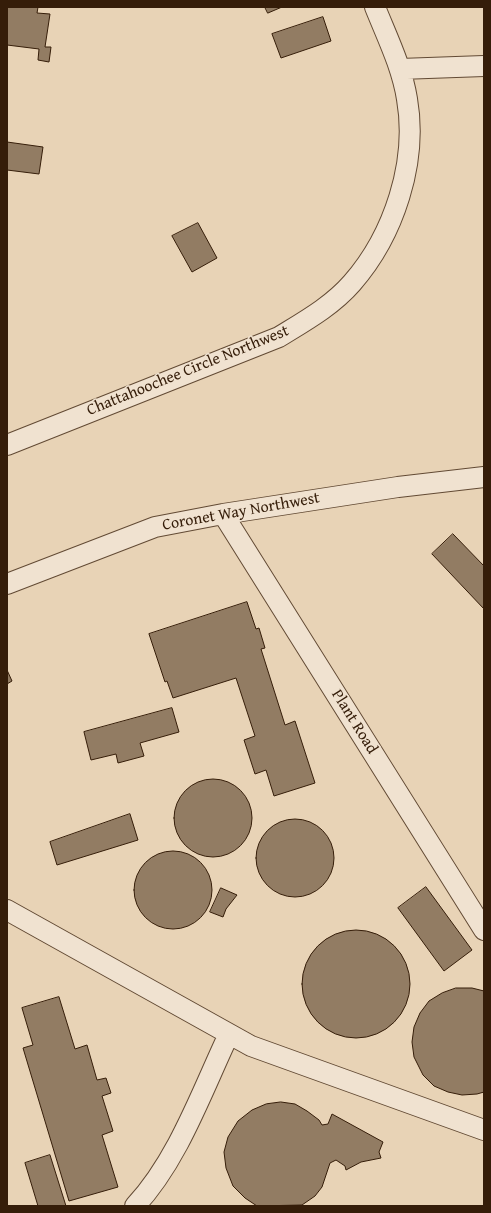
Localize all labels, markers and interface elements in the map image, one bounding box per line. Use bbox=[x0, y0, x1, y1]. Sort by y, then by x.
street label: Chattahoochee Circle Northwest bbox=[84, 322, 292, 420]
street label: Coronet Way Northwest bbox=[161, 489, 321, 535]
street label: Plant Road bbox=[327, 686, 381, 758]

